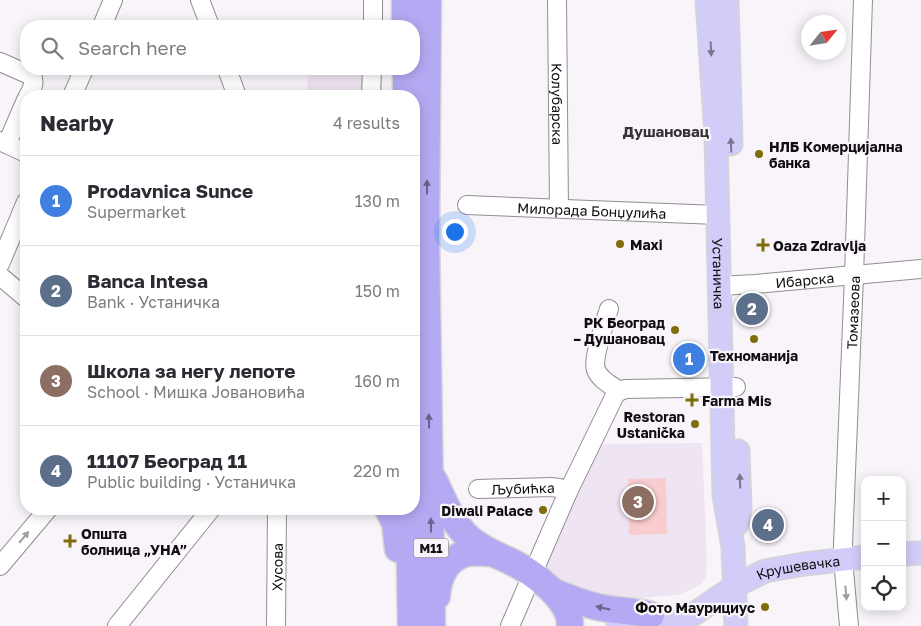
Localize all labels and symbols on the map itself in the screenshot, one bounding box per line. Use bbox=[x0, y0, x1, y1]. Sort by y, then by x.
north arrow bbox=[801, 15, 846, 60]
one-way arrow bbox=[708, 41, 716, 57]
street label: Колубарска bbox=[549, 63, 567, 145]
district label: Душановац bbox=[623, 122, 710, 140]
one-way arrow bbox=[727, 137, 735, 153]
place label: НЛБ Комерцијална банка bbox=[769, 138, 903, 171]
marker: НЛБ Комерцијална банка bbox=[753, 148, 765, 160]
one-way arrow bbox=[423, 179, 431, 195]
street label: Милорада Бонџулића bbox=[517, 199, 667, 221]
your location bbox=[442, 219, 468, 245]
place label: Maxi bbox=[630, 236, 663, 253]
place label: Oaza Zdravlja bbox=[773, 237, 866, 254]
marker: Maxi bbox=[614, 238, 626, 250]
street label: Устаничка bbox=[710, 238, 728, 310]
marker: Oaza Zdravlja bbox=[757, 239, 769, 251]
street label: Ибарска bbox=[775, 268, 835, 291]
street label: Томазеова bbox=[843, 275, 863, 350]
pin: 2 bbox=[736, 290, 768, 328]
place label: РК Београд – Душановац bbox=[573, 314, 665, 347]
marker: РК Београд – Душановац bbox=[669, 324, 681, 336]
marker: Техноманија bbox=[748, 333, 760, 345]
pin: 1 bbox=[673, 340, 705, 378]
place label: Техноманија bbox=[710, 347, 798, 364]
place label: Farma Mis bbox=[702, 392, 772, 409]
marker: Farma Mis bbox=[686, 394, 698, 406]
place label: Restoran Ustanička bbox=[617, 408, 685, 441]
one-way arrow bbox=[425, 413, 433, 429]
marker: Restoran Ustanička bbox=[689, 418, 701, 430]
one-way arrow bbox=[735, 473, 743, 489]
street label: Љубићка bbox=[491, 478, 555, 497]
pin: 3 bbox=[622, 483, 654, 521]
place label: Diwali Palace bbox=[441, 502, 533, 519]
marker: Diwali Palace bbox=[537, 504, 549, 516]
pin: 4 bbox=[752, 506, 784, 544]
one-way arrow bbox=[427, 517, 435, 533]
place label: Општа болница „УНА” bbox=[81, 525, 187, 558]
one-way arrow bbox=[18, 532, 30, 544]
marker: Општа болница „УНА” bbox=[63, 534, 77, 548]
road number: M11 bbox=[414, 538, 448, 558]
street label: Хусова bbox=[268, 543, 285, 591]
street label: Крушевачка bbox=[753, 551, 841, 583]
one-way arrow bbox=[842, 585, 850, 601]
place label: Фото Маурициус bbox=[635, 599, 755, 616]
marker: Фото Маурициус bbox=[759, 601, 771, 613]
one-way arrow bbox=[596, 604, 611, 612]

